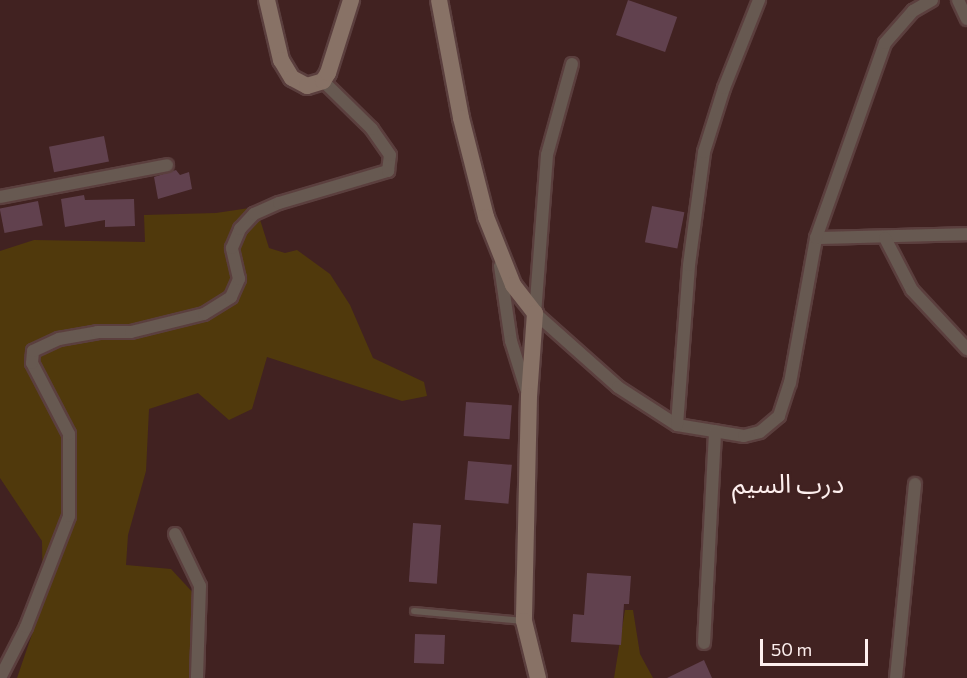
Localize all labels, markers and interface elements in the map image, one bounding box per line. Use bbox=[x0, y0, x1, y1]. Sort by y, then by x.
district label: درب السيم bbox=[732, 467, 844, 499]
scale bar bbox=[763, 627, 871, 665]
text: 50 m bbox=[771, 638, 812, 660]

